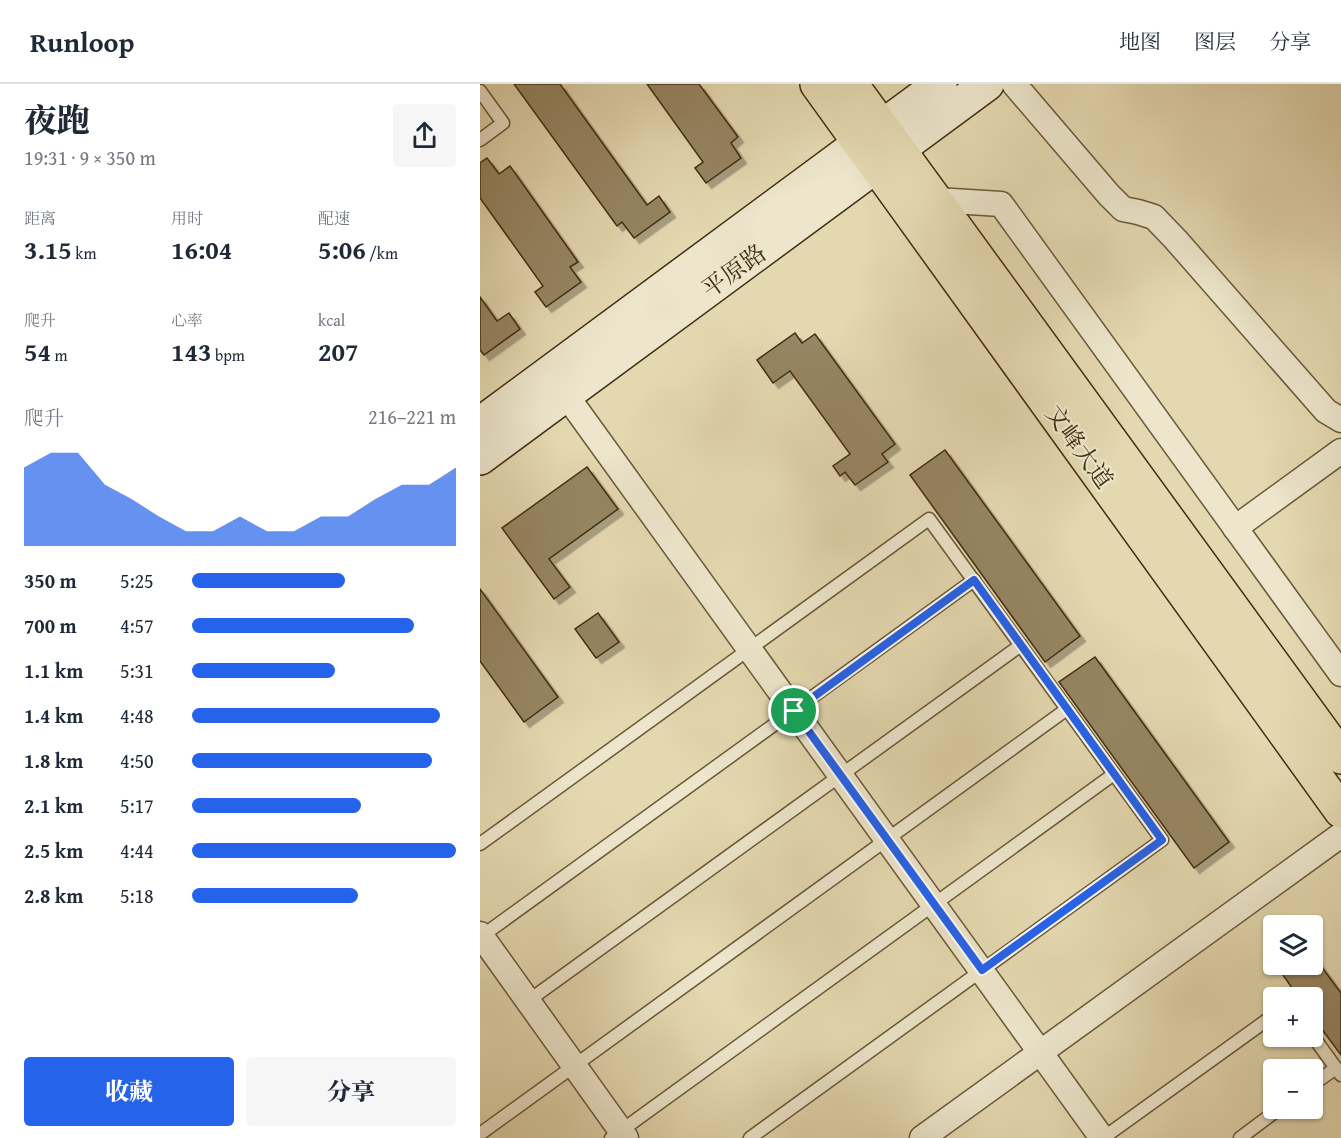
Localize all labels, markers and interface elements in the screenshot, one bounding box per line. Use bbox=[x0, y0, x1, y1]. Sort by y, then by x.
text: Runloop bbox=[30, 21, 134, 62]
text: 地图 bbox=[1119, 26, 1161, 57]
text: 图层 bbox=[1194, 26, 1236, 57]
text: 分享 bbox=[1269, 26, 1311, 57]
text: 夜跑 bbox=[24, 96, 90, 144]
button: share bbox=[393, 104, 456, 167]
text: 19:31 · 9 × 350 m bbox=[24, 143, 156, 172]
text: 距离 bbox=[24, 206, 56, 230]
text: 用时 bbox=[171, 206, 203, 230]
text: 配速 bbox=[318, 206, 350, 230]
text: 3.15 bbox=[24, 230, 72, 269]
text: 16:04 bbox=[171, 230, 232, 269]
text: 5:06 bbox=[318, 230, 366, 269]
street label: 平原路 bbox=[694, 235, 773, 306]
text: km bbox=[72, 241, 96, 265]
text: /km bbox=[366, 241, 398, 265]
text: 爬升 bbox=[24, 308, 56, 332]
text: 心率 bbox=[171, 308, 203, 332]
text: kcal bbox=[318, 308, 345, 332]
text: 54 bbox=[24, 332, 51, 371]
text: 143 bbox=[171, 332, 211, 371]
text: 207 bbox=[318, 332, 358, 371]
text: m bbox=[51, 343, 68, 367]
text: bpm bbox=[211, 343, 245, 367]
street label: 文峰大道 bbox=[1037, 398, 1122, 496]
text: 216–221 m bbox=[368, 402, 456, 431]
text: 爬升 bbox=[24, 403, 64, 432]
text: 350 m bbox=[24, 566, 77, 595]
text: 5:25 bbox=[120, 566, 154, 595]
text: 700 m bbox=[24, 611, 77, 640]
text: 4:57 bbox=[120, 611, 154, 640]
text: 1.1 km bbox=[24, 656, 83, 685]
text: 5:31 bbox=[120, 656, 154, 685]
pin bbox=[768, 685, 819, 736]
icon: arrive bbox=[777, 694, 810, 727]
text: 1.4 km bbox=[24, 701, 83, 730]
text: 4:48 bbox=[120, 701, 154, 730]
text: 1.8 km bbox=[24, 746, 83, 775]
text: 4:50 bbox=[120, 746, 154, 775]
text: 2.1 km bbox=[24, 791, 83, 820]
text: 5:17 bbox=[120, 791, 154, 820]
text: 2.5 km bbox=[24, 836, 83, 865]
text: 4:44 bbox=[120, 836, 154, 865]
text: 2.8 km bbox=[24, 881, 83, 910]
text: 5:18 bbox=[120, 881, 154, 910]
map controls bbox=[1263, 915, 1323, 1119]
button: layers bbox=[1263, 915, 1323, 975]
button: + bbox=[1263, 987, 1323, 1047]
button: 收藏 bbox=[24, 1057, 234, 1126]
button: 分享 bbox=[246, 1057, 456, 1126]
button: − bbox=[1263, 1059, 1323, 1119]

